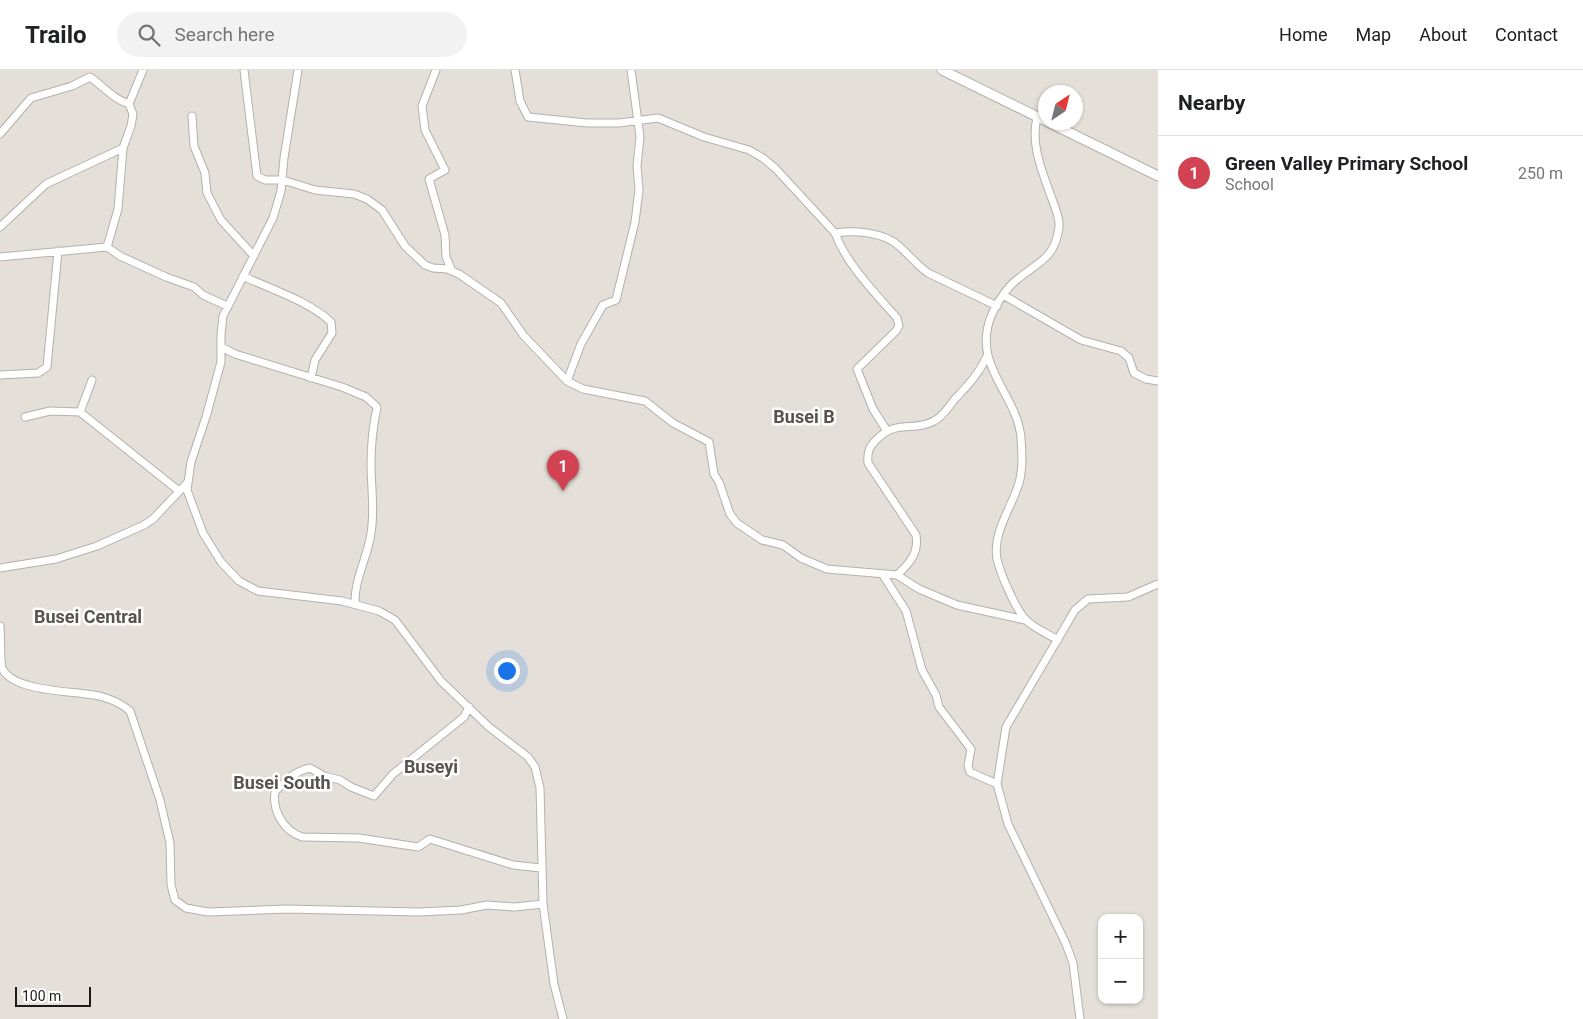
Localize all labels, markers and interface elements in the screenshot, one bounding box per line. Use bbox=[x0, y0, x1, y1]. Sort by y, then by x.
search box bbox=[117, 12, 467, 57]
text: Trailo bbox=[25, 21, 87, 49]
icon: search bbox=[135, 21, 163, 49]
text: Search here bbox=[175, 23, 275, 46]
text: Home bbox=[1279, 24, 1328, 45]
text: Map bbox=[1356, 24, 1391, 45]
text: About bbox=[1419, 24, 1467, 45]
text: Contact bbox=[1495, 24, 1558, 45]
north arrow bbox=[1038, 85, 1083, 130]
text: Nearby bbox=[1178, 91, 1245, 115]
text: Green Valley Primary School bbox=[1225, 152, 1468, 175]
text: 1 bbox=[1189, 164, 1199, 183]
text: 250 m bbox=[1518, 164, 1563, 183]
text: School bbox=[1225, 175, 1274, 194]
district label: Busei B bbox=[773, 406, 835, 427]
pin: 1 bbox=[547, 450, 579, 491]
district label: Busei Central bbox=[34, 606, 142, 627]
your location bbox=[494, 658, 520, 684]
district label: Buseyi bbox=[404, 756, 458, 777]
district label: Busei South bbox=[233, 772, 331, 793]
map controls bbox=[1098, 914, 1143, 1004]
button: + bbox=[1098, 914, 1143, 959]
button: − bbox=[1098, 959, 1143, 1004]
scale bar bbox=[15, 984, 91, 1007]
text: 100 m bbox=[22, 988, 61, 1004]

